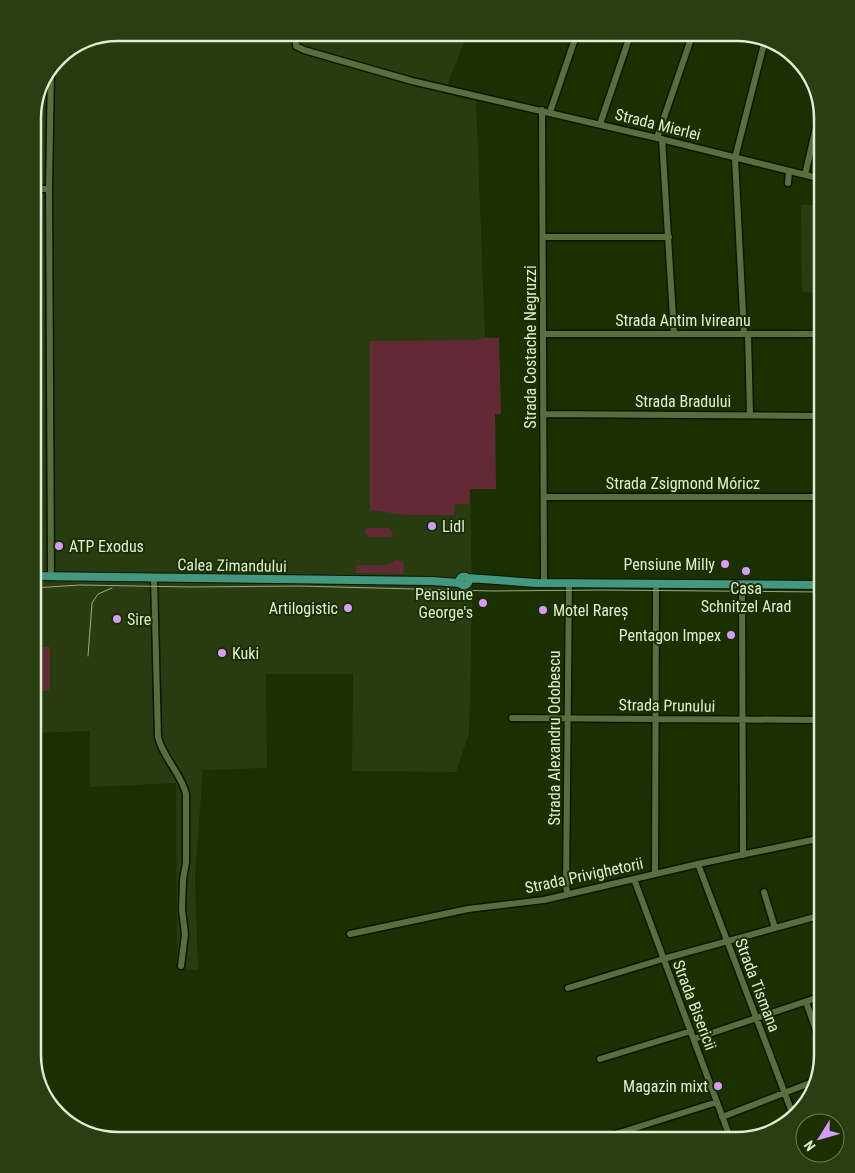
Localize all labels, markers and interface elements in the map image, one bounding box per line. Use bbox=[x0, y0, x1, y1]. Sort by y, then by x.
street label: Strada Mierlei bbox=[613, 105, 703, 144]
street label: Strada Costache Negruzzi bbox=[521, 265, 540, 429]
street label: Strada Antim Ivireanu bbox=[615, 311, 751, 330]
street label: Strada Bradului bbox=[635, 392, 731, 411]
street label: Strada Zsigmond Móricz bbox=[606, 474, 760, 493]
place label: Lidl bbox=[442, 517, 465, 536]
marker: Lidl bbox=[426, 520, 438, 532]
place label: ATP Exodus bbox=[69, 537, 144, 556]
marker: ATP Exodus bbox=[53, 540, 65, 552]
street label: Calea Zimandului bbox=[177, 555, 287, 576]
place label: Pensiune Milly bbox=[624, 555, 715, 574]
marker: Pensiune Milly bbox=[719, 558, 731, 570]
marker: Casa Schnitzel Arad bbox=[740, 565, 752, 577]
place label: Casa Schnitzel Arad bbox=[701, 579, 791, 616]
place label: Pensiune George's bbox=[415, 585, 473, 622]
marker: Pensiune George's bbox=[477, 597, 489, 609]
place label: Artilogistic bbox=[269, 599, 338, 618]
place label: Motel Rareș bbox=[553, 601, 628, 621]
marker: Artilogistic bbox=[342, 602, 354, 614]
marker: Motel Rareș bbox=[537, 604, 549, 616]
place label: Sire bbox=[127, 610, 151, 629]
marker: Sire bbox=[111, 613, 123, 625]
place label: Pentagon Impex bbox=[619, 626, 721, 645]
marker: Pentagon Impex bbox=[725, 629, 737, 641]
place label: Kuki bbox=[232, 644, 259, 663]
marker: Kuki bbox=[216, 647, 228, 659]
street label: Strada Alexandru Odobescu bbox=[545, 651, 564, 825]
street label: Strada Prunului bbox=[619, 695, 715, 716]
street label: Strada Privighetorii bbox=[523, 854, 645, 897]
street label: Strada Tismana bbox=[731, 936, 784, 1035]
street label: Strada Bisericii bbox=[669, 957, 720, 1053]
place label: Magazin mixt bbox=[623, 1077, 708, 1096]
marker: Magazin mixt bbox=[712, 1080, 724, 1092]
north arrow bbox=[795, 1113, 845, 1163]
text: N bbox=[801, 1138, 819, 1154]

